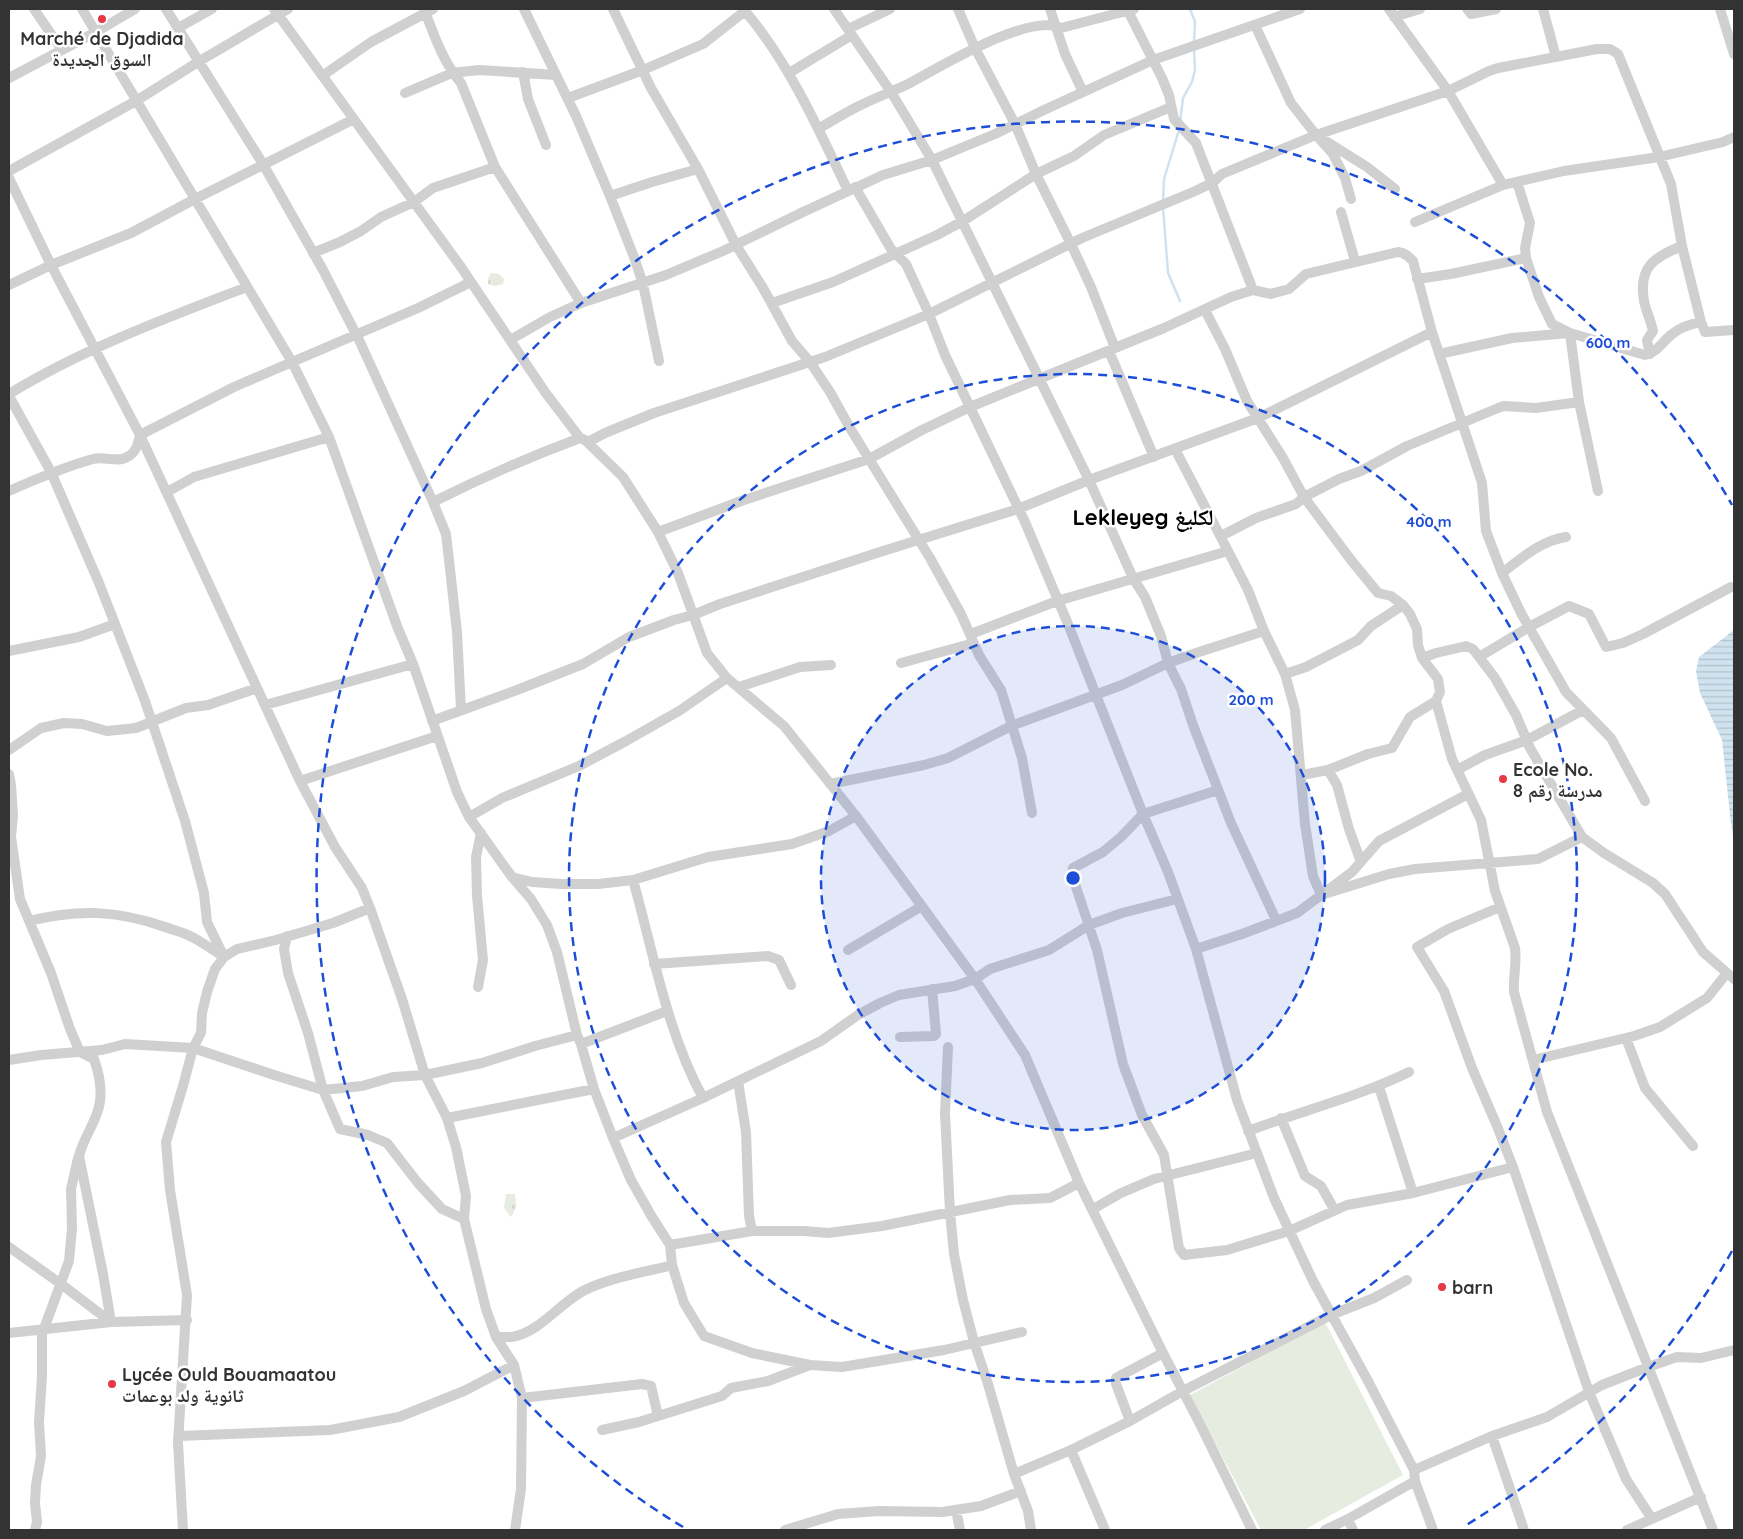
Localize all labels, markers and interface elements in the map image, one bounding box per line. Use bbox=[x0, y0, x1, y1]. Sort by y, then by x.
marker: Marché de Djadida السوق الجديدة bbox=[96, 13, 108, 25]
place label: Marché de Djadida السوق الجديدة bbox=[20, 27, 184, 71]
text: 600 m bbox=[1586, 333, 1630, 352]
district label: Lekleyeg لكليغ bbox=[1072, 503, 1214, 532]
text: 400 m bbox=[1406, 512, 1452, 531]
text: 200 m bbox=[1229, 690, 1274, 709]
place label: Ecole No. 8 مدرسة رقم bbox=[1513, 758, 1602, 803]
marker: Ecole No. 8 مدرسة رقم bbox=[1497, 773, 1509, 785]
centre of rings bbox=[1064, 869, 1082, 887]
place label: barn bbox=[1452, 1276, 1493, 1299]
marker: barn bbox=[1436, 1281, 1448, 1293]
place label: Lycée Ould Bouamaatou ثانوية ولد بوعمات bbox=[122, 1363, 336, 1407]
marker: Lycée Ould Bouamaatou ثانوية ولد بوعمات bbox=[106, 1378, 118, 1390]

